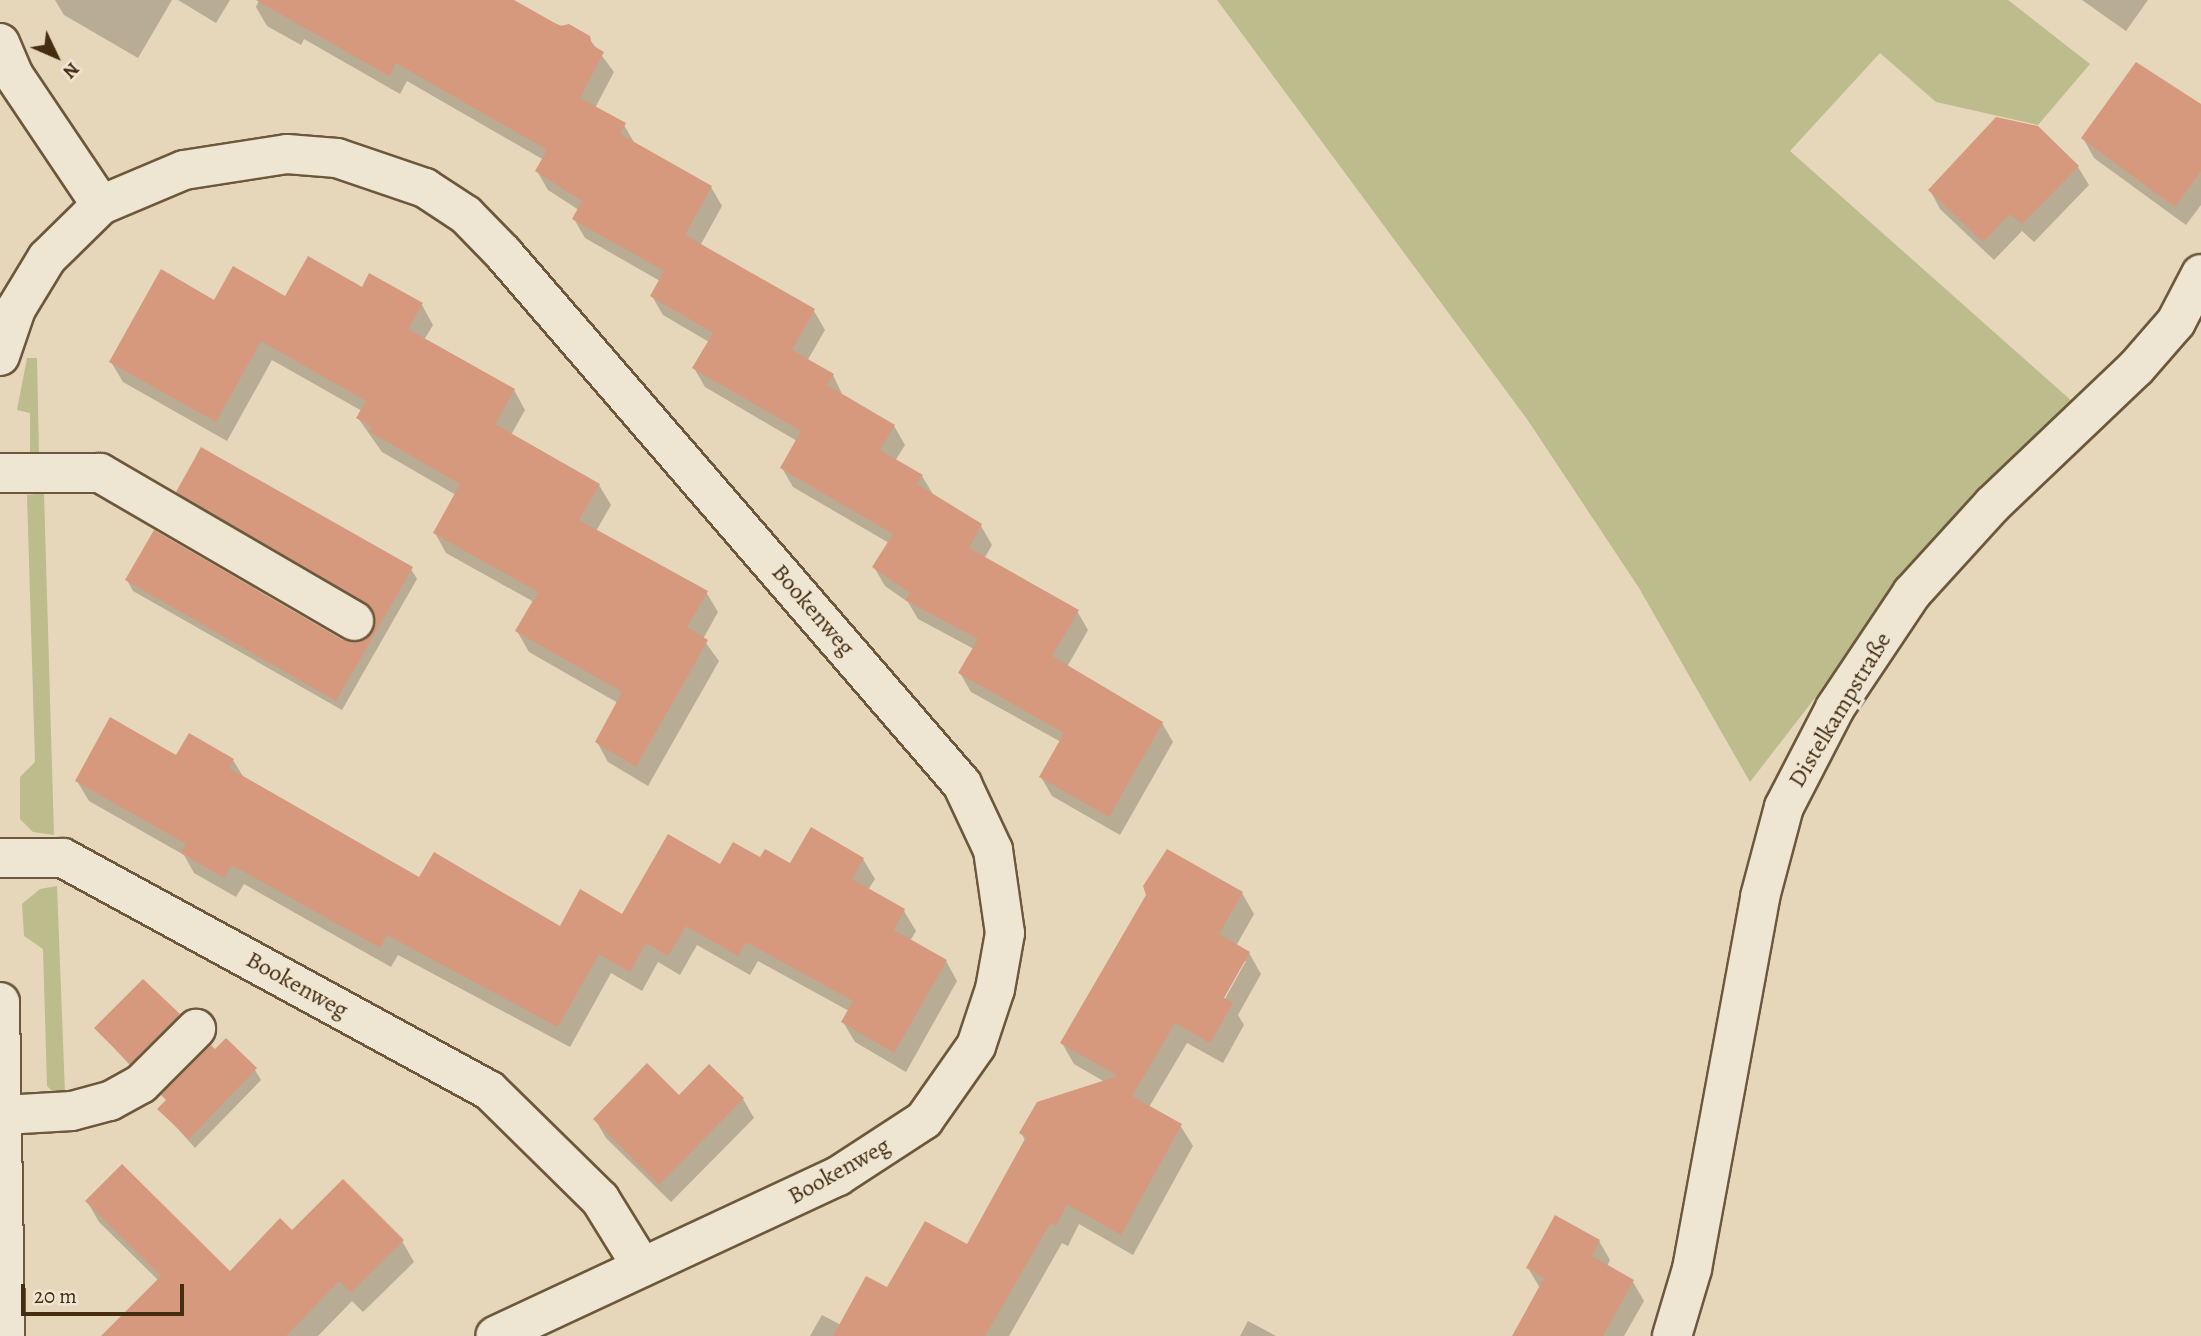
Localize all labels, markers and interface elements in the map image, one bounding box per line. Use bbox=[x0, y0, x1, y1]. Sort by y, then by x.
north arrow bbox=[21, 21, 91, 91]
text: N bbox=[57, 57, 85, 85]
street label: Bookenweg bbox=[765, 558, 861, 662]
street label: Distelkampstraße bbox=[1782, 627, 1898, 793]
street label: Bookenweg bbox=[241, 945, 353, 1025]
street label: Bookenweg bbox=[783, 1131, 895, 1211]
scale bar bbox=[24, 1270, 187, 1314]
text: 20 m bbox=[34, 1282, 77, 1310]

